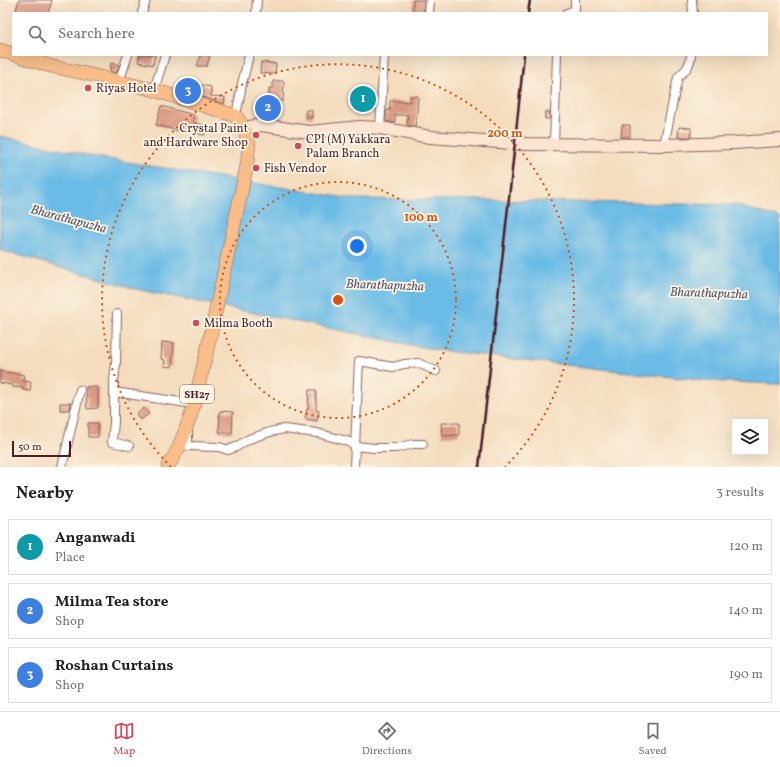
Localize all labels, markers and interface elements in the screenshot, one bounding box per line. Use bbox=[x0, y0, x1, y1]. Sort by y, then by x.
search box bbox=[12, 12, 768, 56]
icon: search bbox=[26, 23, 48, 45]
text: Search here bbox=[58, 24, 135, 45]
pin: 3 bbox=[175, 76, 201, 106]
place label: Riyas Hotel bbox=[96, 81, 157, 97]
marker: Riyas Hotel bbox=[83, 83, 93, 93]
pin: 1 bbox=[350, 84, 376, 114]
pin: 2 bbox=[255, 93, 281, 123]
place label: Crystal Paint and Hardware Shop bbox=[143, 121, 248, 151]
text: 200 m bbox=[487, 126, 523, 142]
marker: Crystal Paint and Hardware Shop bbox=[251, 130, 261, 140]
place label: CPI (M) Yakkara Palam Branch bbox=[306, 132, 390, 162]
marker: CPI (M) Yakkara Palam Branch bbox=[293, 141, 303, 151]
place label: Fish Vendor bbox=[264, 161, 326, 177]
marker: Fish Vendor bbox=[251, 163, 261, 173]
water label: Bharathapuzha bbox=[28, 201, 109, 239]
text: 100 m bbox=[404, 210, 438, 226]
your location bbox=[347, 236, 367, 256]
water label: Bharathapuzha bbox=[345, 276, 424, 296]
water label: Bharathapuzha bbox=[669, 284, 748, 304]
centre of rings bbox=[331, 293, 345, 307]
place label: Milma Booth bbox=[204, 316, 273, 332]
marker: Milma Booth bbox=[191, 318, 201, 328]
road number: SH27 bbox=[180, 385, 214, 403]
map controls bbox=[732, 419, 768, 455]
button: layers bbox=[732, 419, 768, 455]
scale bar bbox=[12, 439, 71, 458]
text: 50 m bbox=[18, 440, 42, 455]
text: Nearby bbox=[16, 482, 74, 505]
text: 3 results bbox=[716, 484, 764, 502]
text: Anganwadi bbox=[55, 528, 135, 549]
text: 1 bbox=[27, 538, 33, 556]
text: 120 m bbox=[729, 538, 763, 556]
text: Place bbox=[55, 549, 85, 567]
text: Milma Tea store bbox=[55, 592, 168, 613]
text: 2 bbox=[27, 602, 33, 620]
text: 140 m bbox=[729, 602, 763, 620]
text: Shop bbox=[55, 613, 84, 631]
text: Roshan Curtains bbox=[55, 656, 173, 677]
text: 3 bbox=[27, 666, 33, 684]
text: 190 m bbox=[729, 666, 763, 684]
text: Shop bbox=[55, 677, 84, 695]
tab: Map bbox=[113, 720, 135, 759]
tab: Directions bbox=[362, 720, 412, 759]
tab: Saved bbox=[638, 720, 667, 759]

